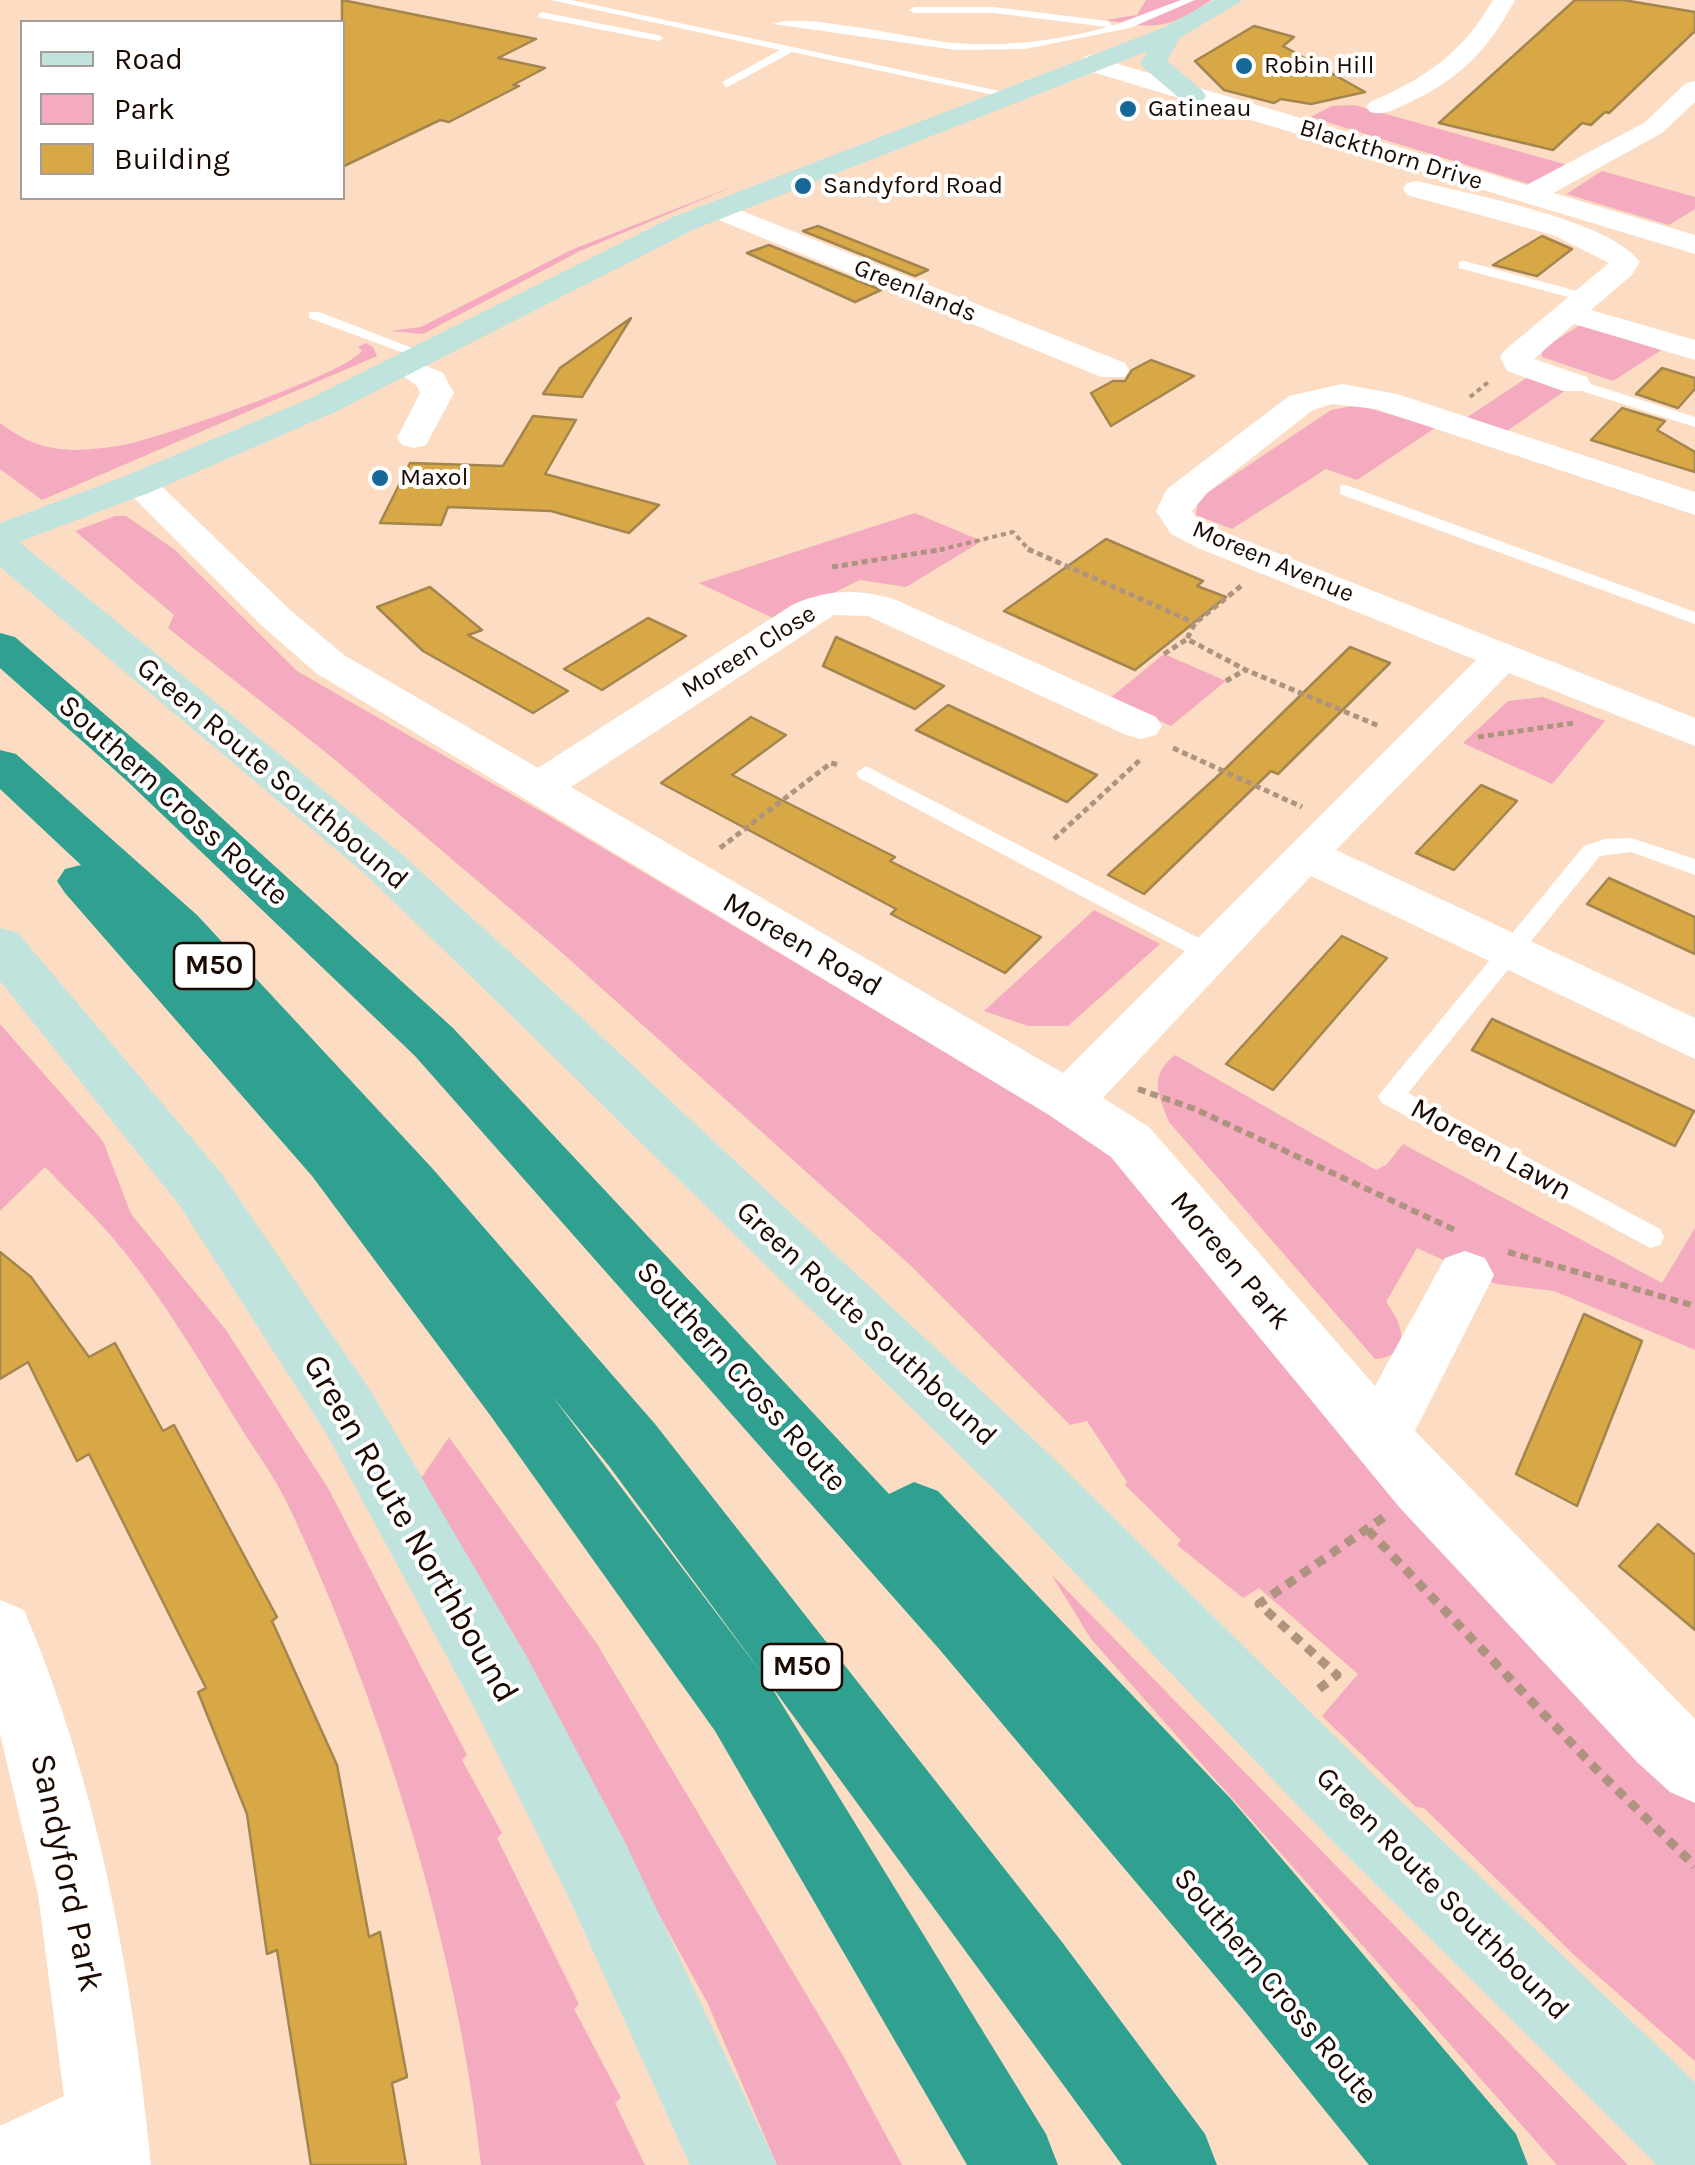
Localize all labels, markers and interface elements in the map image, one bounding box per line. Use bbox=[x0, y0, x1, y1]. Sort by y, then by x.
legend bbox=[20, 20, 345, 200]
text: Road bbox=[114, 41, 183, 77]
place label: Robin Hill bbox=[1264, 51, 1374, 81]
marker: Robin Hill bbox=[1233, 55, 1255, 77]
text: Park bbox=[114, 91, 175, 127]
place label: Gatineau bbox=[1148, 94, 1252, 124]
marker: Gatineau bbox=[1117, 98, 1139, 120]
street label: Blackthorn Drive bbox=[1296, 113, 1486, 197]
text: Building bbox=[114, 141, 230, 177]
place label: Sandyford Road bbox=[823, 171, 1003, 201]
marker: Sandyford Road bbox=[792, 175, 814, 197]
street label: Greenlands bbox=[849, 253, 981, 329]
place label: Maxol bbox=[400, 463, 468, 493]
marker: Maxol bbox=[369, 467, 391, 489]
street label: Moreen Avenue bbox=[1188, 514, 1358, 610]
street label: Moreen Close bbox=[676, 599, 822, 705]
street label: Green Route Southbound bbox=[129, 650, 415, 898]
street label: Southern Cross Route bbox=[50, 688, 296, 914]
street label: Moreen Road bbox=[716, 885, 888, 1005]
road number: M50 bbox=[174, 943, 254, 989]
street label: Moreen Lawn bbox=[1404, 1091, 1578, 1209]
street label: Moreen Park bbox=[1162, 1184, 1298, 1338]
street label: Green Route Southbound bbox=[728, 1194, 1004, 1454]
street label: Southern Cross Route bbox=[628, 1254, 854, 1500]
street label: Green Route Northbound bbox=[293, 1348, 527, 1710]
road number: M50 bbox=[762, 1644, 842, 1690]
street label: Sandyford Park bbox=[20, 1750, 112, 1996]
street label: Green Route Southbound bbox=[1308, 1760, 1576, 2028]
street label: Southern Cross Route bbox=[1166, 1861, 1384, 2113]

